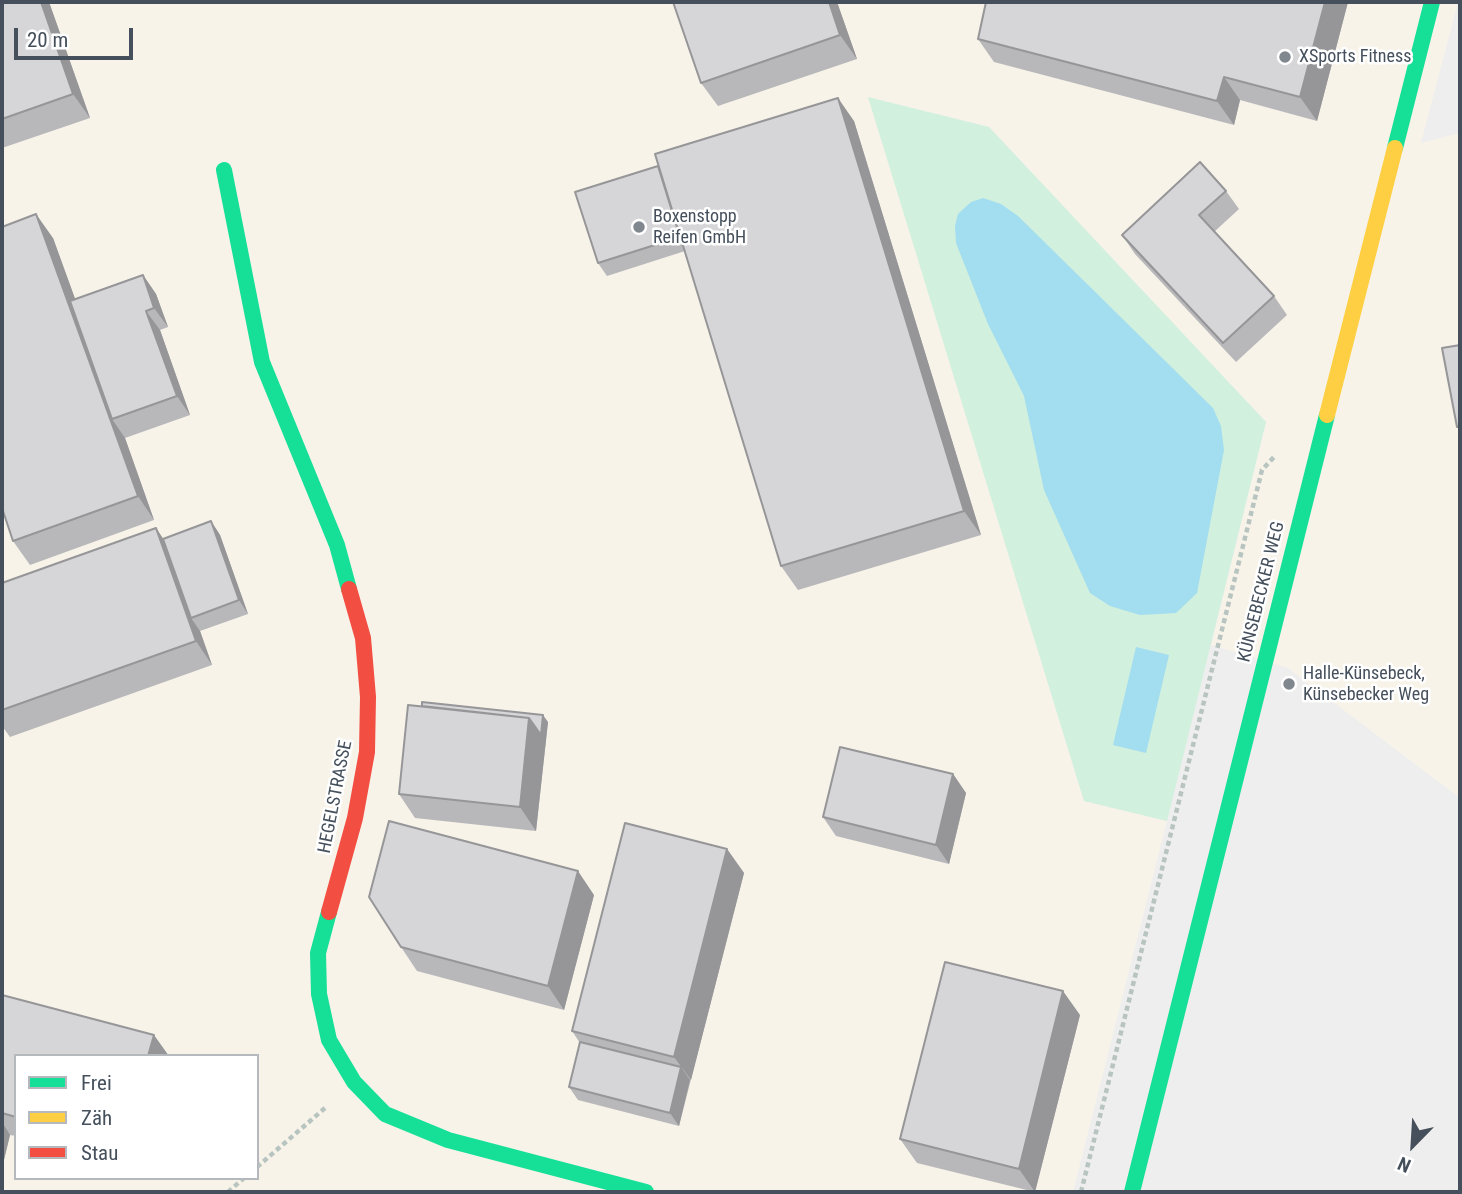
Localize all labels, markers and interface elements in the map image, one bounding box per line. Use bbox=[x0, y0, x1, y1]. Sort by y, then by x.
scale bar bbox=[18, 14, 136, 58]
text: 20 m bbox=[27, 28, 68, 52]
place label: XSports Fitness bbox=[1299, 46, 1411, 68]
marker: XSports Fitness bbox=[1277, 49, 1293, 65]
place label: Boxenstopp Reifen GmbH bbox=[653, 206, 746, 248]
marker: Boxenstopp Reifen GmbH bbox=[631, 219, 647, 235]
street label: KÜNSEBECKER WEG bbox=[1234, 519, 1290, 665]
place label: Halle-Künsebeck, Künsebecker Weg bbox=[1303, 663, 1429, 706]
marker: Halle-Künsebeck, Künsebecker Weg bbox=[1281, 676, 1297, 692]
street label: HEGELSTRASSE bbox=[314, 739, 358, 855]
legend bbox=[14, 1054, 259, 1180]
text: Frei bbox=[81, 1071, 112, 1095]
text: Zäh bbox=[81, 1106, 112, 1130]
north arrow bbox=[1378, 1110, 1448, 1180]
text: Stau bbox=[81, 1141, 118, 1165]
text: N bbox=[1394, 1152, 1414, 1178]

